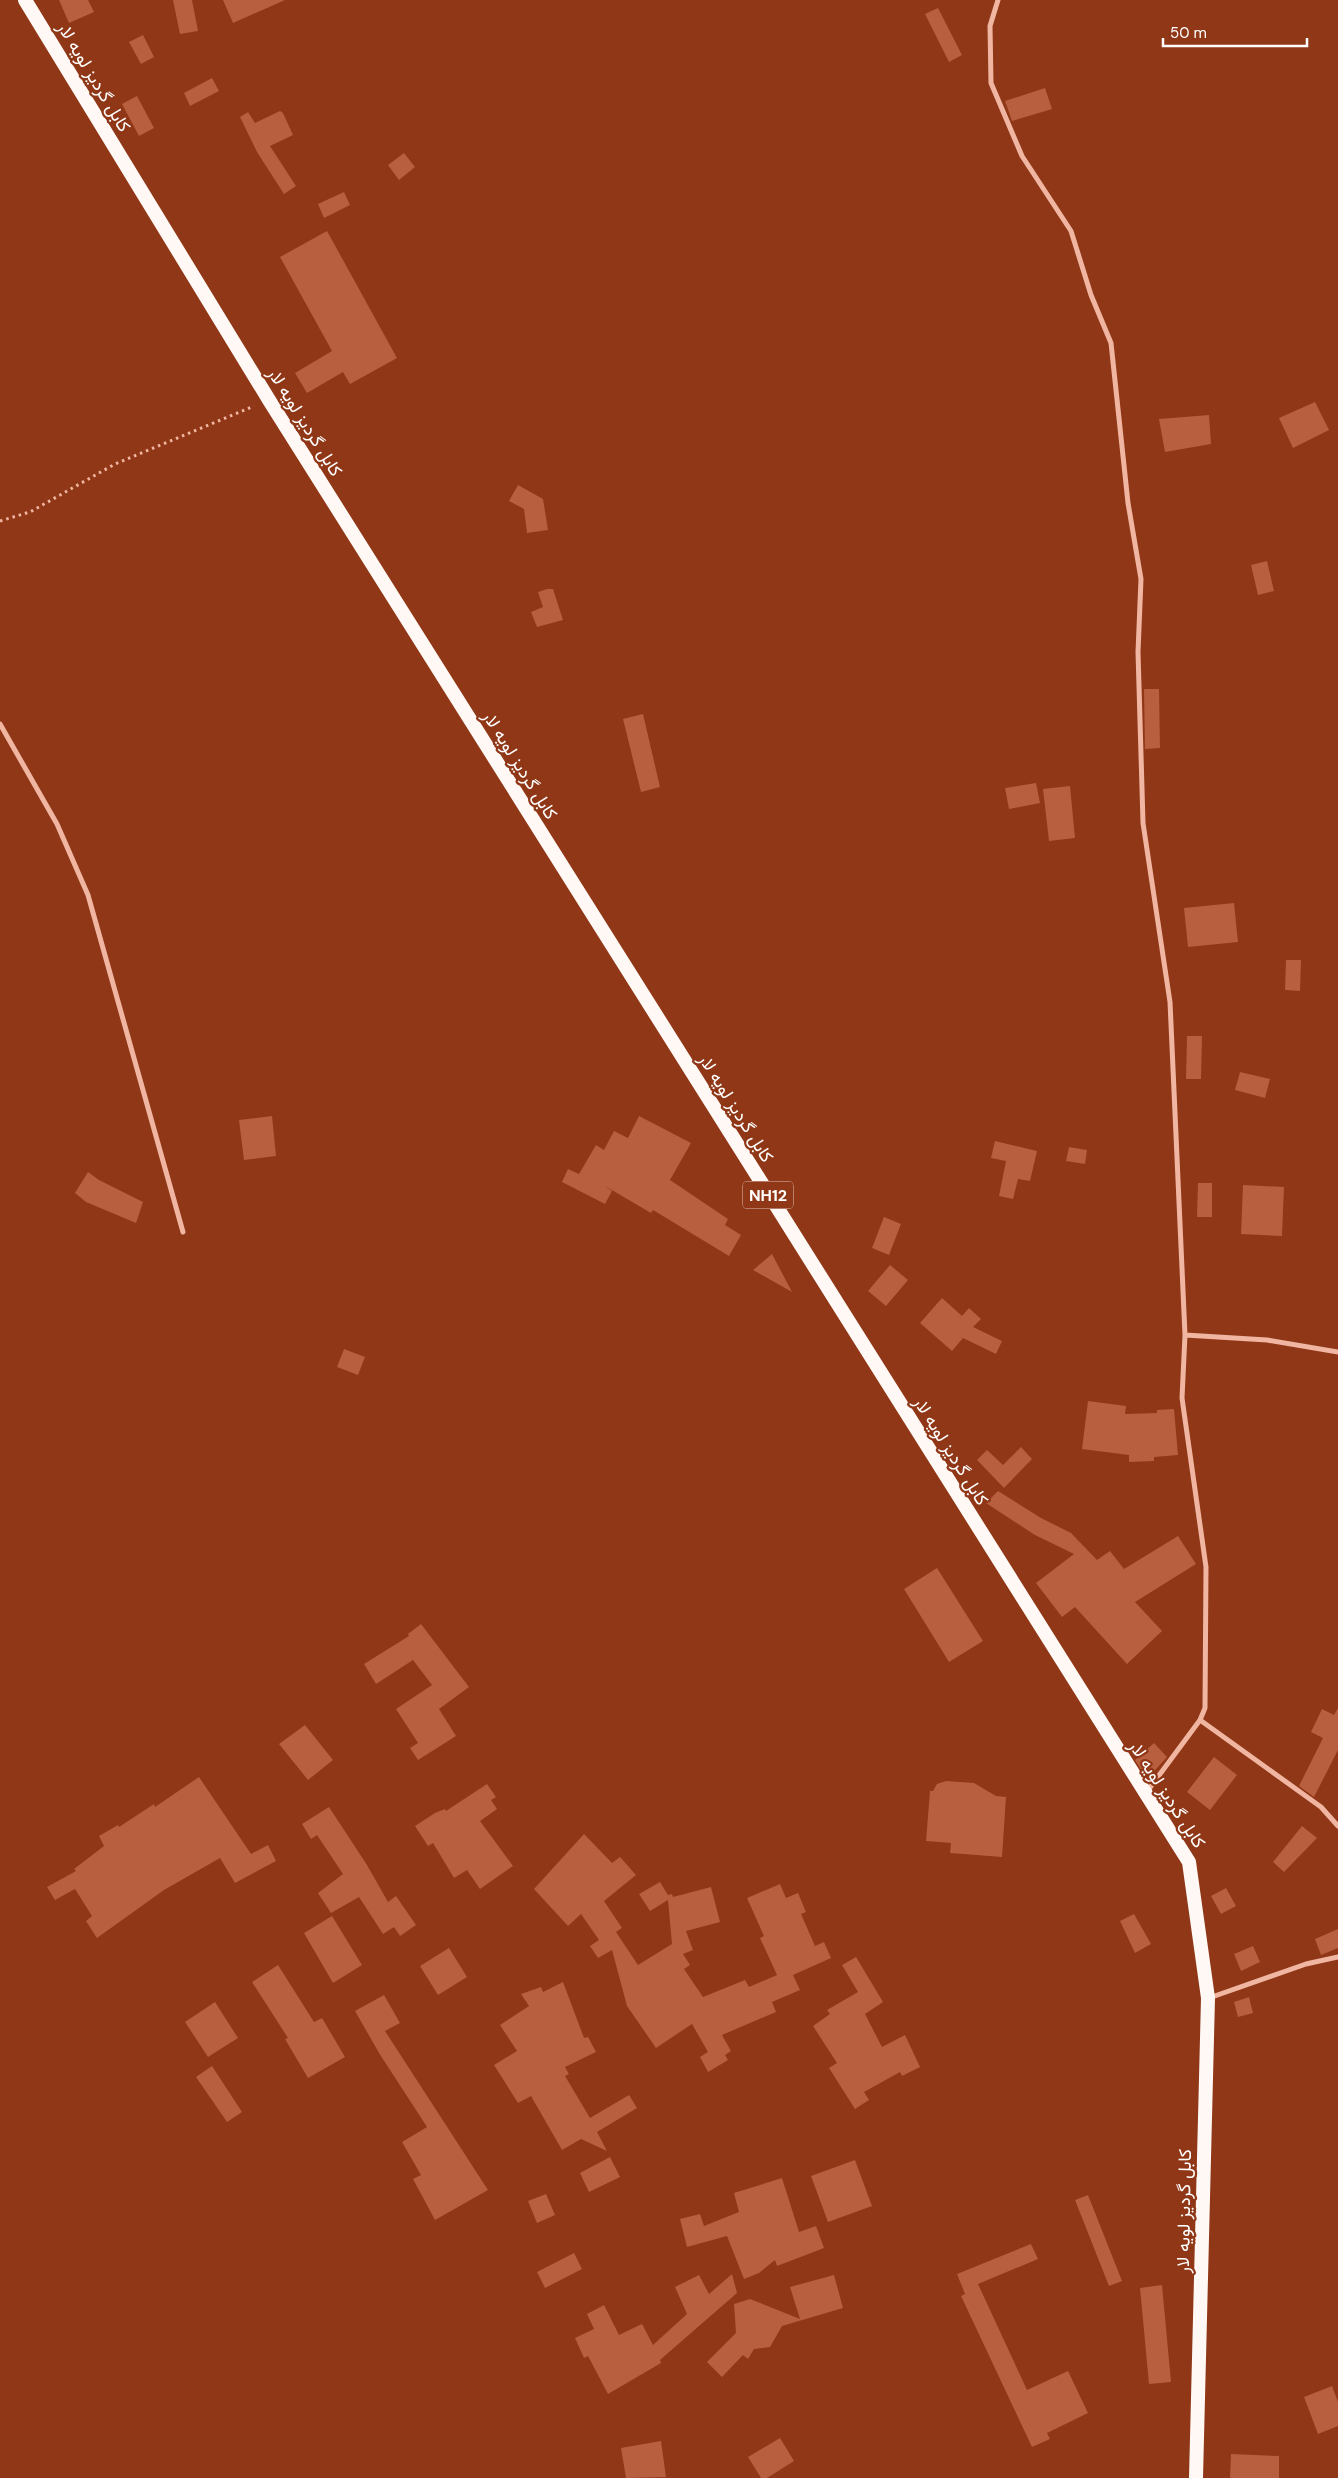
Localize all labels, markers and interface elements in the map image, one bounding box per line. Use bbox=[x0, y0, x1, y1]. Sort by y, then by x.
scale bar bbox=[1163, 15, 1307, 47]
street label: کابل گردیز لویه لار bbox=[51, 17, 136, 136]
text: 50 m bbox=[1170, 23, 1207, 43]
street label: کابل گردیز لویه لار bbox=[261, 362, 348, 481]
street label: کابل گردیز لویه لار bbox=[476, 705, 563, 824]
street label: کابل گردیز لویه لار bbox=[692, 1048, 779, 1167]
road number: NH12 bbox=[743, 1182, 793, 1208]
street label: کابل گردیز لویه لار bbox=[907, 1391, 994, 1510]
street label: کابل گردیز لویه لار bbox=[1123, 1735, 1211, 1853]
street label: کابل گردیز لویه لار bbox=[1171, 2149, 1197, 2274]

